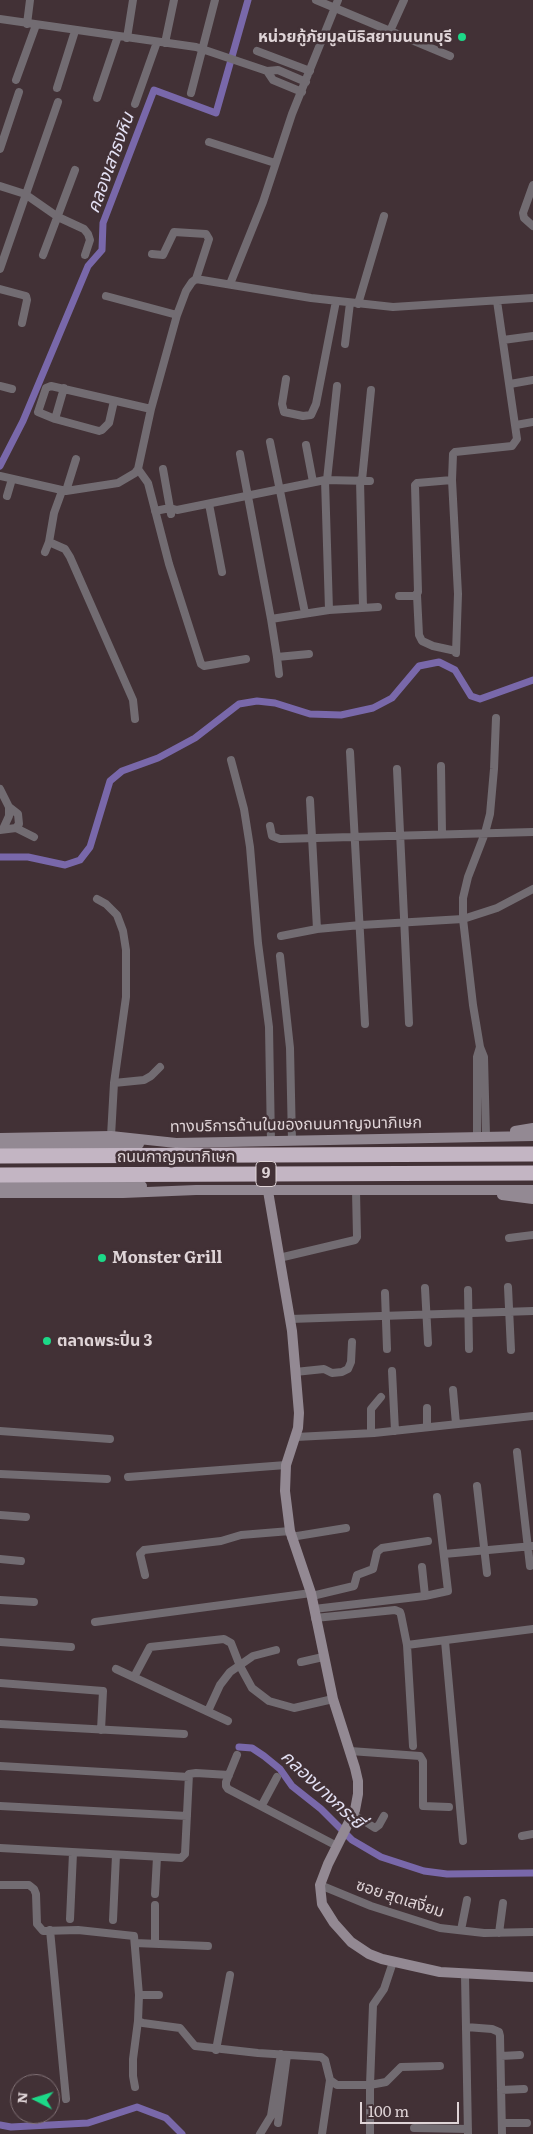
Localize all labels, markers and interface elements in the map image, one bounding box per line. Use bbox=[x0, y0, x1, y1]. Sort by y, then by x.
place label: หน่วยกู้ภัยมูลนิธิสยามนนทบุรี bbox=[258, 27, 452, 47]
marker: หน่วยกู้ภัยมูลนิธิสยามนนทบุรี bbox=[456, 31, 468, 43]
water label: คลองเสาธงหิน bbox=[83, 110, 139, 216]
street label: ทางบริการด้านในของถนนกาญจนาภิเษก bbox=[170, 1113, 422, 1137]
street label: ถนนกาญจนาภิเษก bbox=[117, 1147, 235, 1167]
road number: 9 bbox=[256, 1162, 276, 1186]
place label: Monster Grill bbox=[112, 1248, 222, 1268]
marker: Monster Grill bbox=[96, 1252, 108, 1264]
place label: ตลาดพระปิ่น 3 bbox=[57, 1331, 152, 1351]
marker: ตลาดพระปิ่น 3 bbox=[41, 1335, 53, 1347]
water label: คลองบางกระยี่ bbox=[276, 1746, 368, 1834]
street label: ซอย สุดเสงี่ยม bbox=[354, 1876, 446, 1922]
north arrow bbox=[10, 2074, 60, 2124]
text: N bbox=[11, 2091, 32, 2105]
scale bar bbox=[363, 2092, 462, 2124]
text: 100 m bbox=[368, 2099, 409, 2122]

